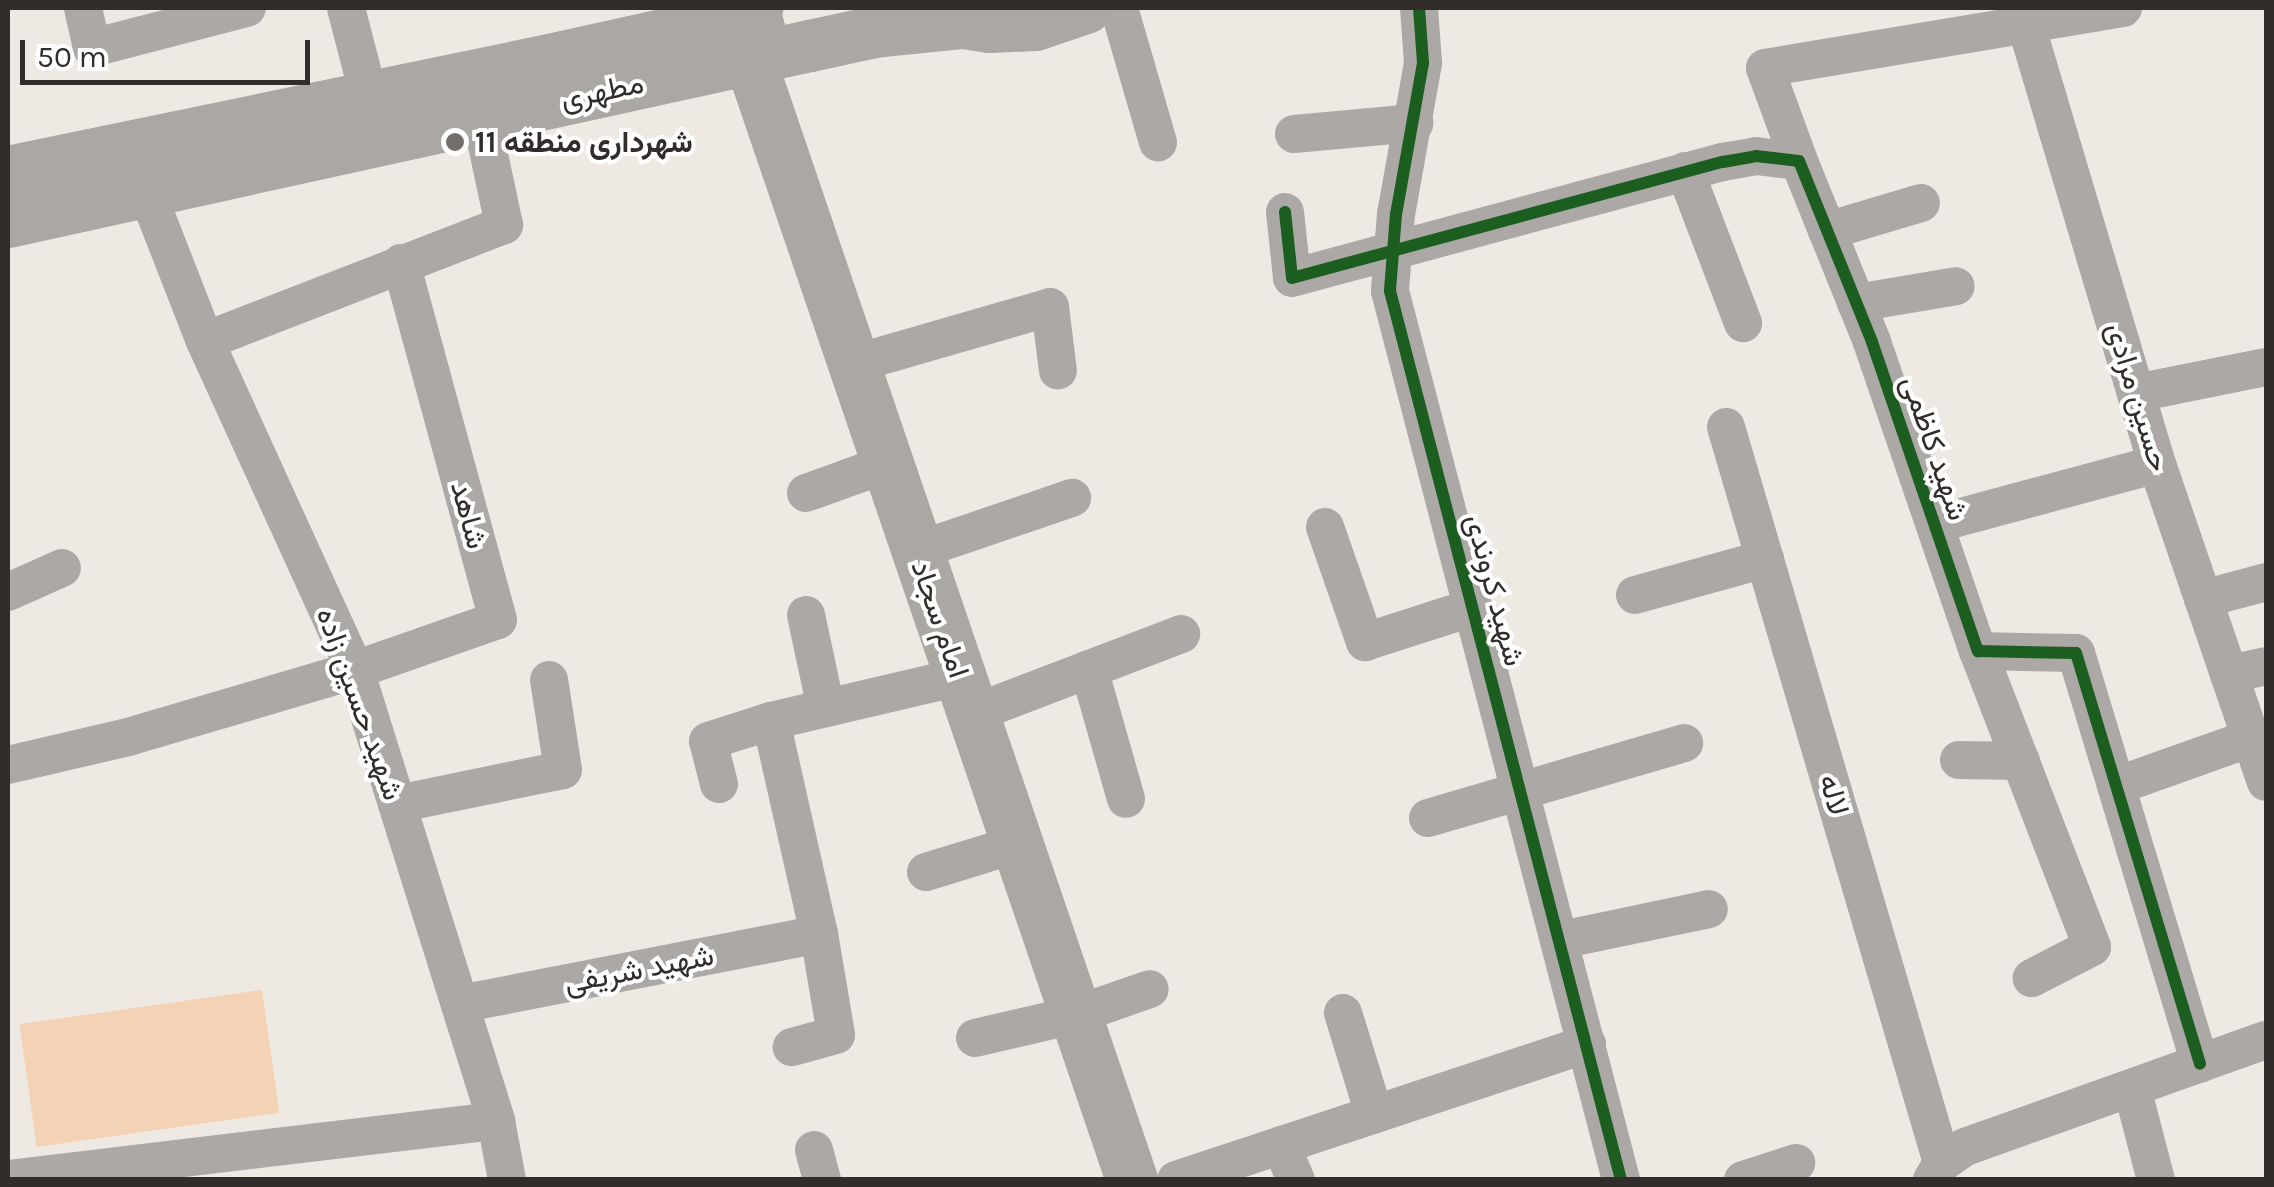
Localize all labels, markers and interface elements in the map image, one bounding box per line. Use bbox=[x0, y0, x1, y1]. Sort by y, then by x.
scale bar bbox=[25, 20, 315, 82]
text: 50 m bbox=[37, 39, 107, 75]
street label: مطهری bbox=[557, 65, 647, 117]
place label: شهرداری منطقه 11 bbox=[475, 124, 693, 160]
marker: شهرداری منطقه 11 bbox=[444, 131, 466, 153]
street label: حسین مرادی bbox=[2098, 318, 2178, 476]
street label: شهید کاظمی bbox=[1894, 371, 1976, 525]
street label: شاهد bbox=[443, 477, 495, 553]
street label: شهید کروندی bbox=[1457, 510, 1533, 670]
street label: امام سجاد bbox=[903, 555, 977, 683]
street label: شهید حسین زاده bbox=[309, 603, 411, 805]
street label: لاله bbox=[1811, 770, 1857, 820]
street label: شهید شریفی bbox=[561, 937, 717, 1001]

